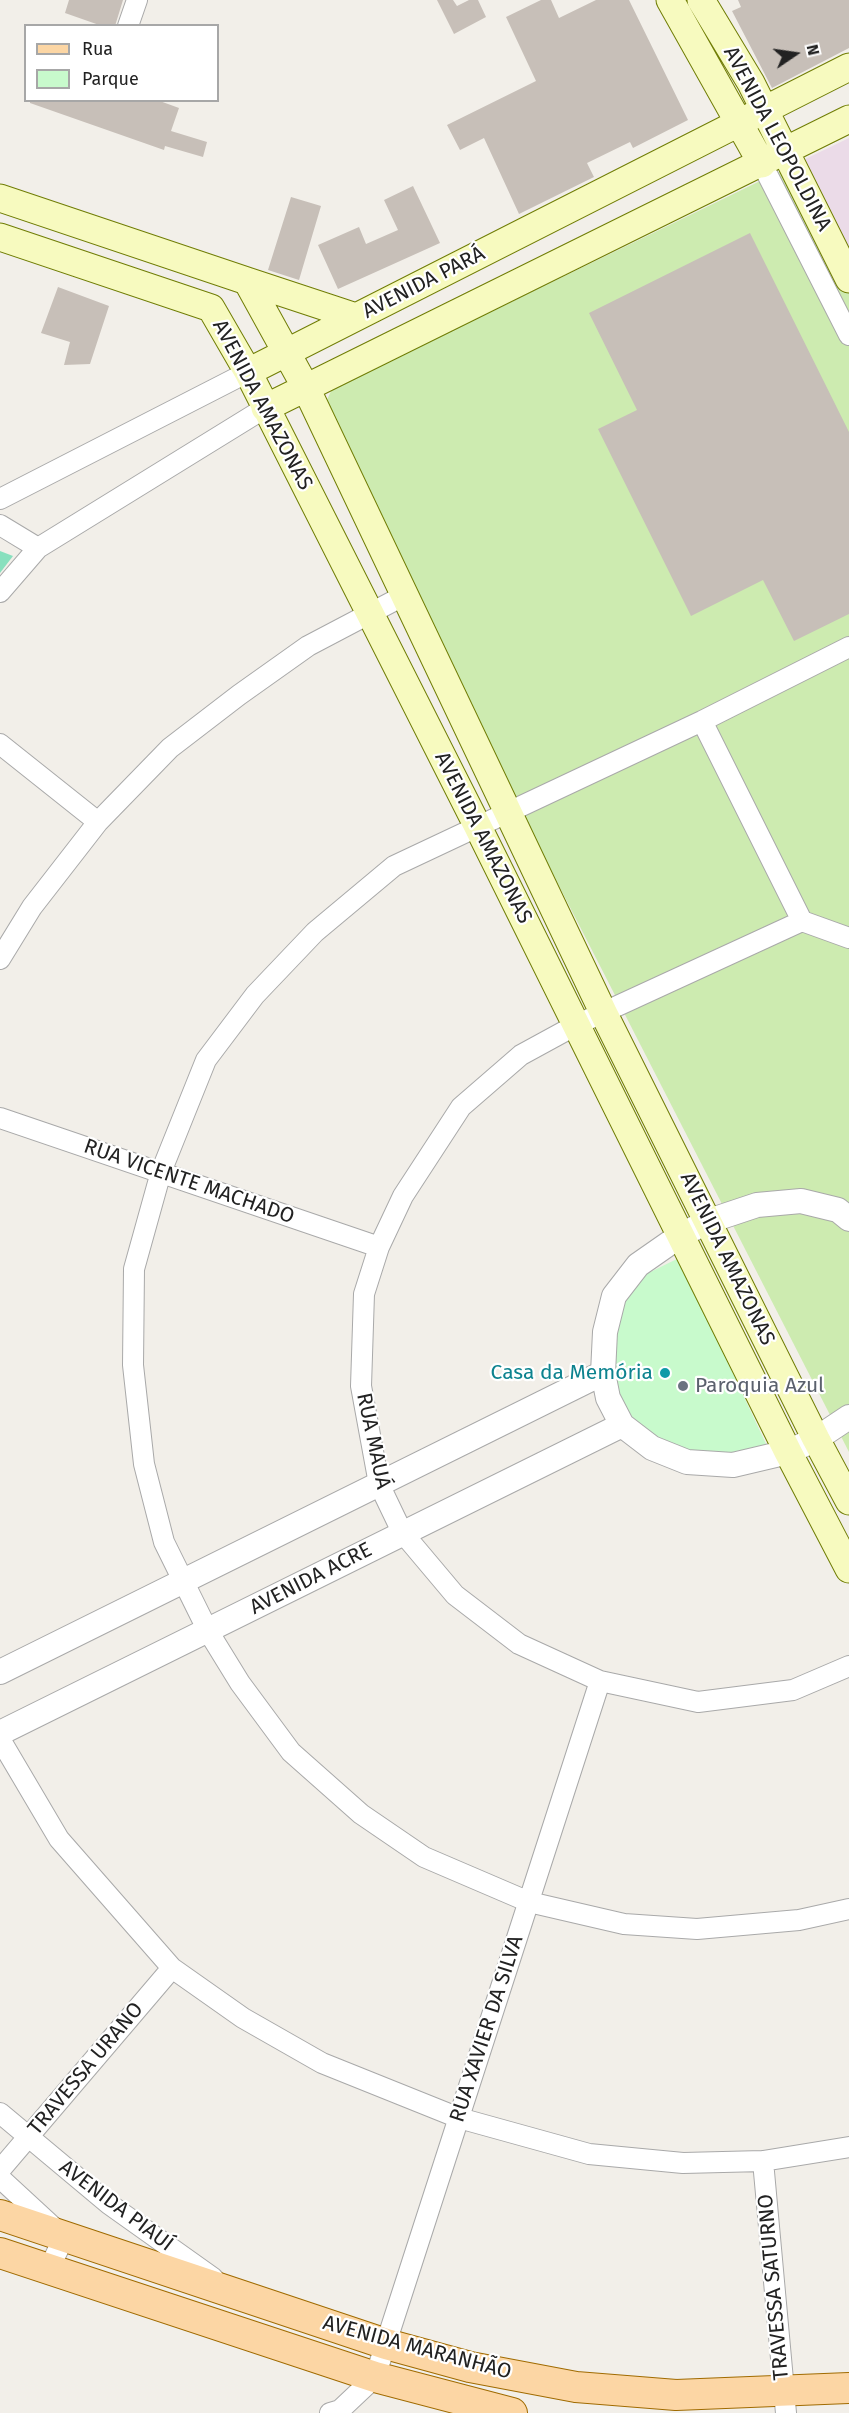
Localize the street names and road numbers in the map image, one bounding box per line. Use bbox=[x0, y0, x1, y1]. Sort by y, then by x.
street label: AVENIDA LEOPOLDINA bbox=[718, 42, 836, 236]
street label: AVENIDA PARÁ bbox=[359, 241, 489, 325]
street label: AVENIDA AMAZONAS bbox=[206, 316, 318, 494]
street label: AVENIDA AMAZONAS bbox=[429, 748, 537, 928]
street label: RUA VICENTE MACHADO bbox=[80, 1134, 298, 1230]
street label: AVENIDA AMAZONAS bbox=[674, 1168, 780, 1350]
street label: RUA MAUÁ bbox=[351, 1391, 395, 1491]
street label: AVENIDA ACRE bbox=[246, 1537, 376, 1621]
street label: RUA XAVIER DA SILVA bbox=[445, 1932, 529, 2126]
street label: TRAVESSA URANO bbox=[23, 1997, 149, 2141]
street label: AVENIDA PIAUÍ bbox=[54, 2155, 178, 2257]
street label: TRAVESSA SATURNO bbox=[753, 2193, 795, 2381]
street label: AVENIDA MARANHÃO bbox=[320, 2311, 514, 2385]

